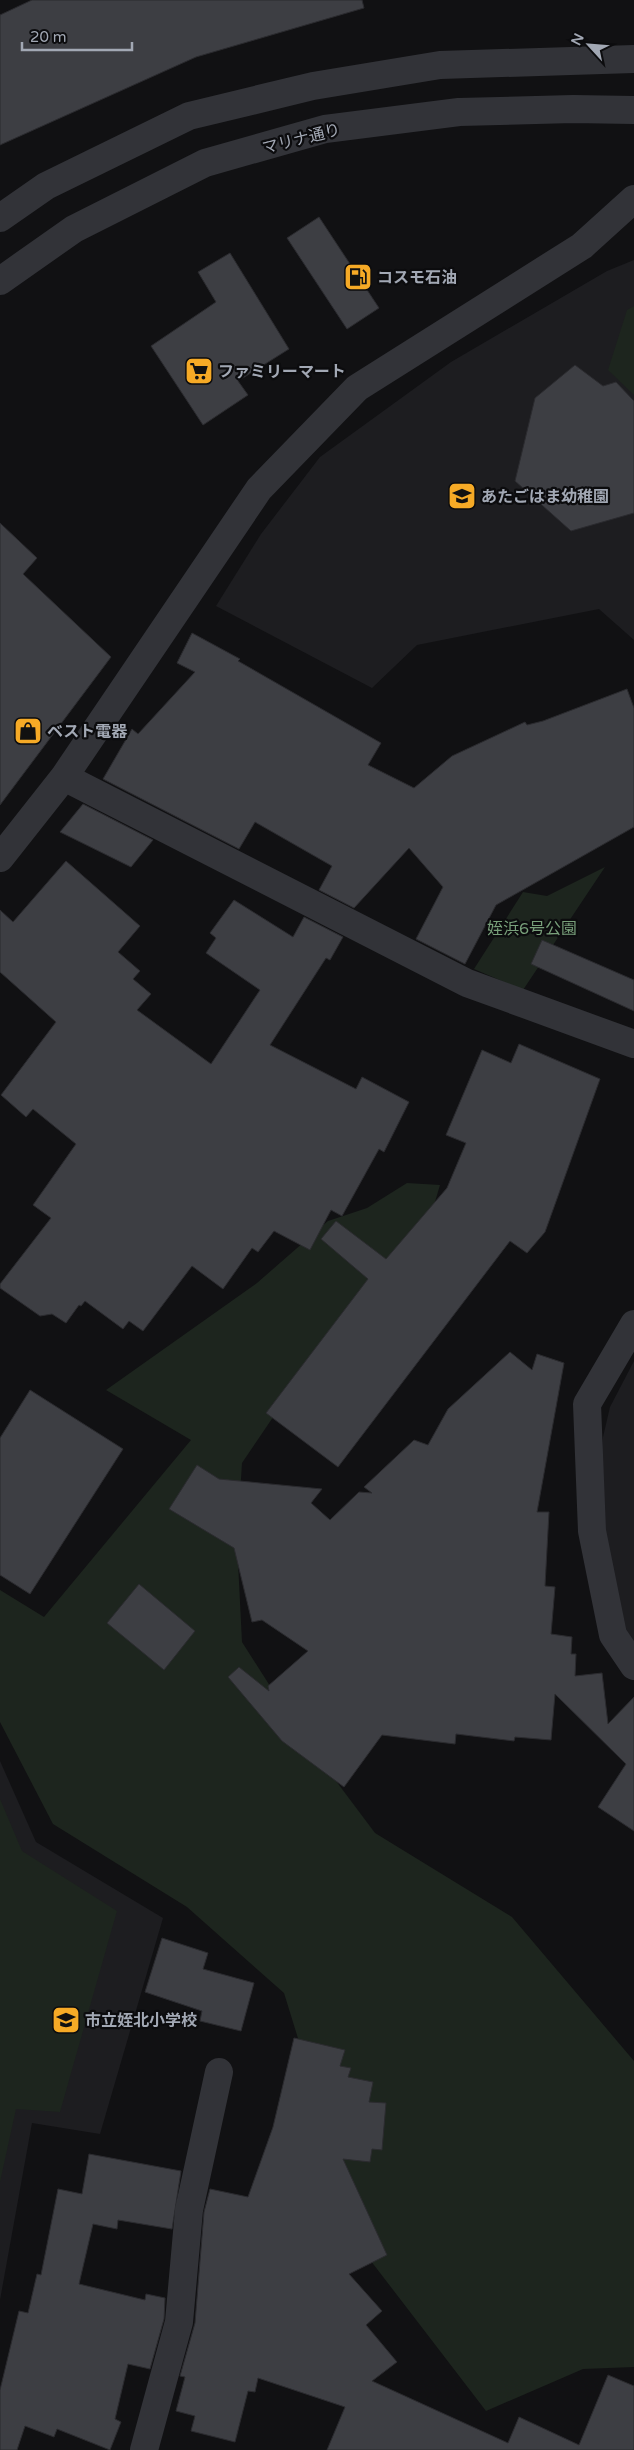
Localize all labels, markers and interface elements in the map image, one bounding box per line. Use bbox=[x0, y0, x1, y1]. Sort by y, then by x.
scale bar bbox=[22, 20, 132, 52]
north arrow bbox=[564, 20, 614, 70]
text: 20 m bbox=[30, 28, 67, 46]
text: N bbox=[568, 31, 588, 48]
street label: マリナ通り bbox=[260, 120, 342, 158]
fuel station icon: コスモ石油 bbox=[343, 262, 373, 292]
place label: コスモ石油 bbox=[377, 268, 457, 288]
supermarket icon: ファミリーマート bbox=[184, 356, 214, 386]
place label: ファミリーマート bbox=[218, 362, 346, 382]
school or university icon: あたごはま幼稚園 bbox=[447, 481, 477, 511]
place label: あたごはま幼稚園 bbox=[481, 487, 609, 507]
shop icon: ベスト電器 bbox=[13, 716, 43, 746]
place label: ベスト電器 bbox=[47, 722, 128, 742]
park label: 姪浜6号公園 bbox=[487, 919, 577, 939]
school or university icon: 市立姪北小学校 bbox=[51, 2005, 81, 2035]
place label: 市立姪北小学校 bbox=[85, 2011, 197, 2031]

